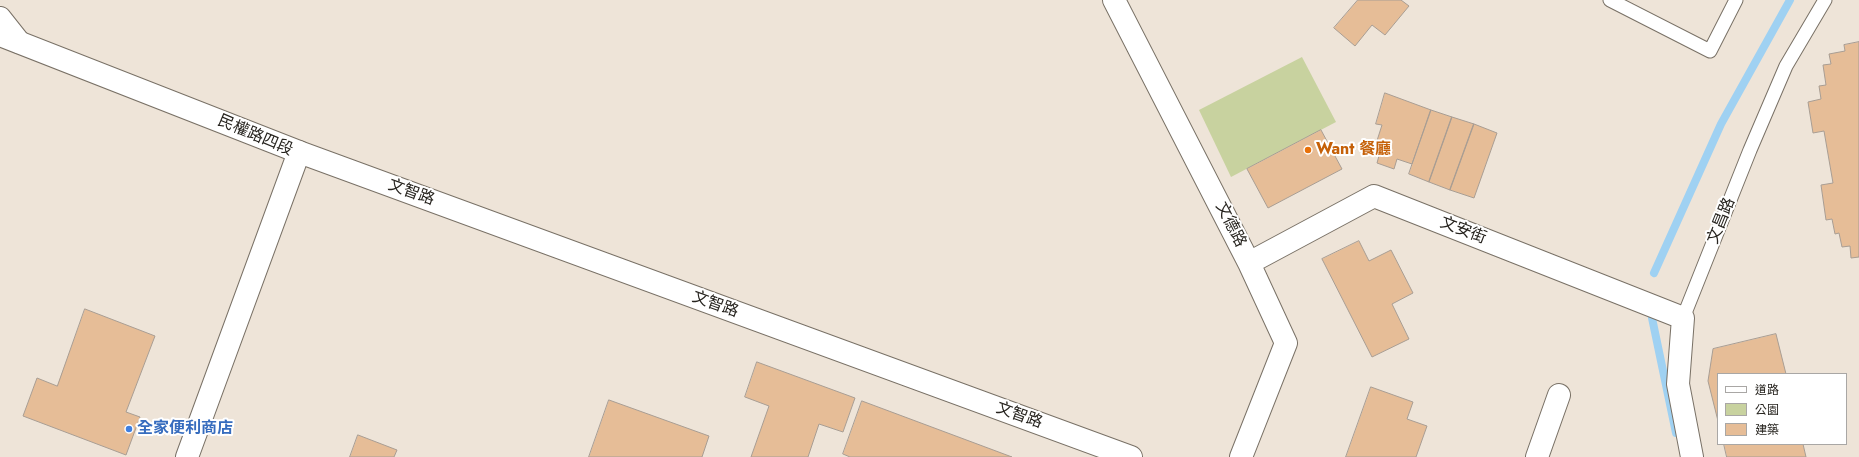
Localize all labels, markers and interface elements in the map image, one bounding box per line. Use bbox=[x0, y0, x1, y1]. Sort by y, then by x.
street label: 民權路四段 bbox=[214, 112, 296, 160]
place label: Want 餐廳 bbox=[1316, 140, 1391, 160]
marker: Want 餐廳 bbox=[1303, 145, 1313, 155]
street label: 文智路 bbox=[385, 176, 437, 210]
street label: 文昌路 bbox=[1704, 195, 1740, 247]
street label: 文德路 bbox=[1211, 199, 1249, 251]
street label: 文安街 bbox=[1437, 213, 1489, 249]
street label: 文智路 bbox=[689, 288, 741, 322]
legend bbox=[1717, 373, 1847, 445]
text: 道路 bbox=[1755, 381, 1779, 399]
street label: 文智路 bbox=[993, 399, 1045, 433]
text: 公園 bbox=[1755, 401, 1779, 419]
place label: 全家便利商店 bbox=[137, 419, 233, 439]
text: 建築 bbox=[1755, 421, 1779, 439]
marker: 全家便利商店 bbox=[124, 424, 134, 434]

